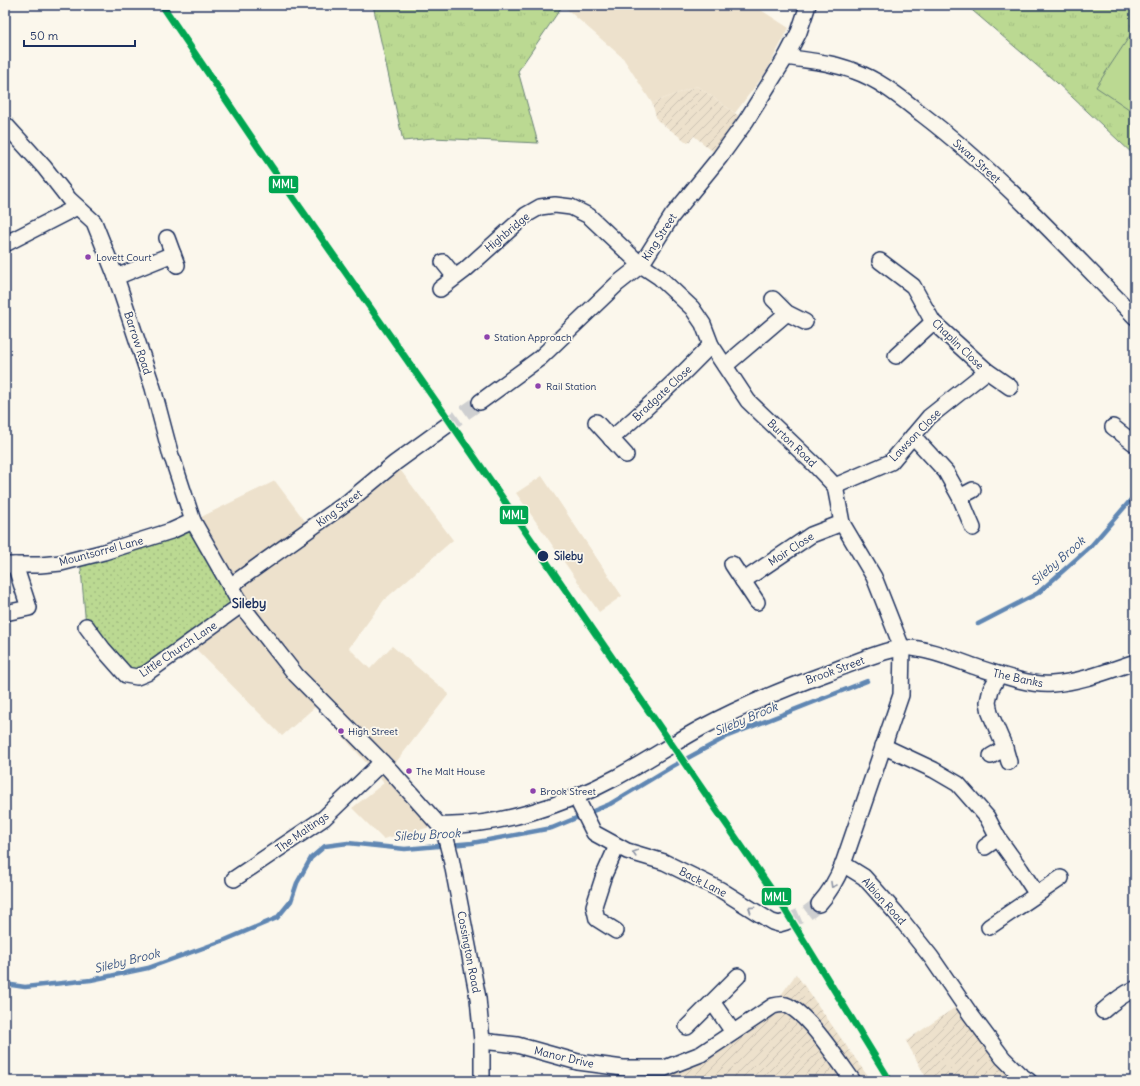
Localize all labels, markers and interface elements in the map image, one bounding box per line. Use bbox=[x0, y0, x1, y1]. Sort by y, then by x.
scale bar bbox=[24, 22, 135, 48]
text: 50 m bbox=[30, 28, 59, 43]
street label: Swan Street bbox=[950, 136, 1004, 186]
line badge: MML bbox=[268, 175, 299, 194]
text: MML bbox=[272, 177, 296, 191]
street label: Highbridge bbox=[482, 209, 532, 255]
street label: King Street bbox=[638, 210, 680, 263]
place label: Lovett Court bbox=[96, 251, 152, 264]
marker: Lovett Court bbox=[83, 252, 93, 262]
street label: Barrow Road bbox=[121, 310, 155, 377]
street label: Chaplin Close bbox=[929, 316, 987, 372]
place label: Station Approach bbox=[494, 331, 572, 344]
marker: Station Approach bbox=[482, 332, 492, 342]
street label: Bradgate Close bbox=[630, 362, 694, 424]
place label: Rail Station bbox=[546, 380, 597, 393]
marker: Rail Station bbox=[533, 381, 543, 391]
street label: Lawson Close bbox=[886, 406, 944, 464]
street label: Burton Road bbox=[765, 416, 820, 470]
street label: King Street bbox=[313, 486, 365, 530]
line badge: MML bbox=[499, 505, 529, 525]
text: MML bbox=[502, 508, 526, 522]
street label: Moir Close bbox=[766, 529, 816, 569]
water label: Sileby Brook bbox=[1027, 532, 1089, 588]
street label: Mountsorrel Lane bbox=[57, 533, 145, 569]
marker: Sileby bbox=[536, 549, 550, 563]
place label: Sileby bbox=[554, 549, 583, 564]
district label: Sileby bbox=[232, 595, 266, 612]
street label: Little Church Lane bbox=[137, 618, 219, 680]
street label: Brook Street bbox=[804, 653, 867, 687]
street label: The Banks bbox=[992, 666, 1044, 690]
water label: Sileby Brook bbox=[712, 698, 780, 739]
place label: High Street bbox=[348, 725, 398, 738]
marker: High Street bbox=[336, 726, 346, 736]
place label: The Malt House bbox=[416, 765, 485, 778]
marker: The Malt House bbox=[404, 766, 414, 776]
place label: Brook Street bbox=[540, 785, 597, 798]
marker: Brook Street bbox=[528, 786, 538, 796]
street label: The Maltings bbox=[273, 809, 331, 855]
water label: Sileby Brook bbox=[393, 825, 462, 844]
one-way arrow bbox=[631, 849, 638, 858]
street label: Back Lane bbox=[677, 864, 729, 900]
street label: Albion Road bbox=[859, 874, 909, 928]
one-way arrow bbox=[831, 881, 838, 888]
line badge: MML bbox=[761, 887, 792, 906]
text: MML bbox=[764, 890, 788, 904]
one-way arrow bbox=[748, 907, 755, 914]
street label: Cossington Road bbox=[454, 910, 484, 995]
water label: Sileby Brook bbox=[93, 945, 162, 976]
street label: Manor Drive bbox=[533, 1043, 595, 1071]

